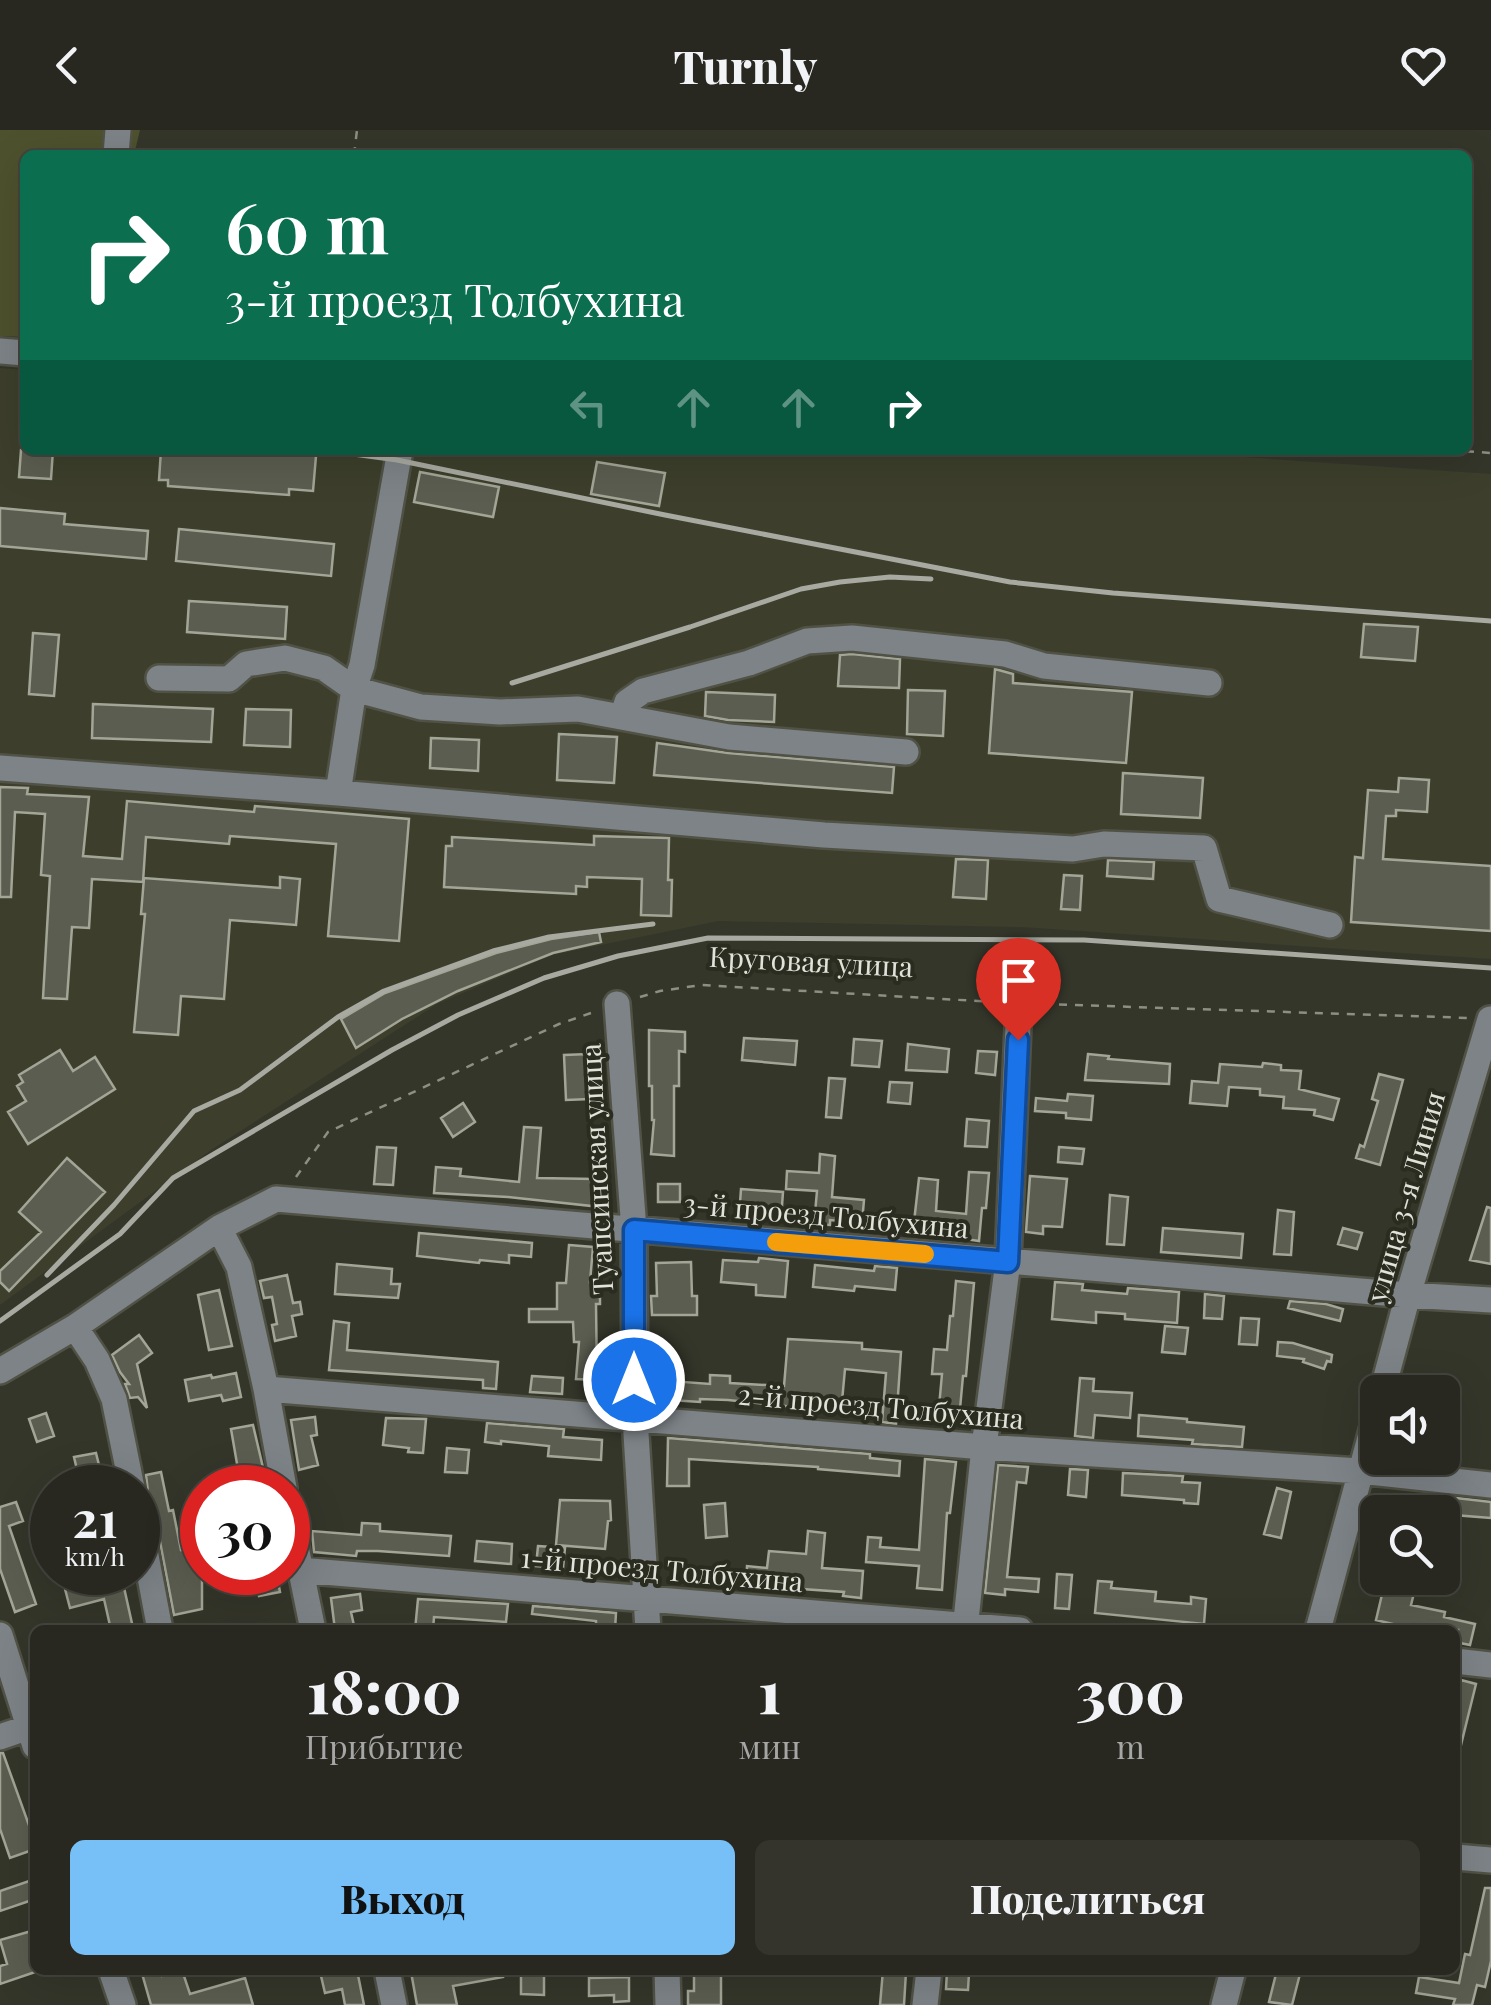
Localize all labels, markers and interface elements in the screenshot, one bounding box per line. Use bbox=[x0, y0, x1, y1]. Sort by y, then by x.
text: Turnly bbox=[674, 35, 817, 95]
icon: back bbox=[40, 38, 95, 93]
icon: heart bbox=[1396, 38, 1451, 93]
text: 60 m bbox=[225, 178, 389, 272]
icon: right bbox=[60, 190, 190, 320]
text: 3-й проезд Толбухина bbox=[225, 268, 685, 328]
icon: left bbox=[561, 380, 616, 435]
icon: ahead bbox=[666, 380, 721, 435]
icon: ahead bbox=[771, 380, 826, 435]
icon: right bbox=[876, 380, 931, 435]
street label: Круговая улица bbox=[708, 937, 914, 984]
pin bbox=[976, 938, 1061, 1041]
icon: arrive bbox=[991, 953, 1046, 1008]
street label: Туапсинская улица bbox=[570, 1042, 621, 1296]
street label: улица 3-я Линия bbox=[1357, 1087, 1452, 1307]
street label: 3-й проезд Толбухина bbox=[682, 1184, 970, 1245]
position arrow bbox=[582, 1328, 686, 1432]
street label: 2-й проезд Толбухина bbox=[737, 1375, 1026, 1436]
map controls bbox=[1360, 1375, 1460, 1595]
button: sound bbox=[1360, 1375, 1460, 1475]
speed limit sign: 30 bbox=[180, 1465, 310, 1595]
text: 21 bbox=[72, 1484, 118, 1551]
button: search bbox=[1360, 1495, 1460, 1595]
street label: 1-й проезд Толбухина bbox=[519, 1538, 805, 1599]
text: km/h bbox=[65, 1539, 125, 1572]
text: 18:00 bbox=[307, 1649, 462, 1729]
text: 1 bbox=[758, 1649, 781, 1729]
text: 300 bbox=[1076, 1649, 1185, 1729]
text: Прибытие bbox=[305, 1724, 463, 1767]
text: мин bbox=[738, 1724, 801, 1767]
text: m bbox=[1116, 1724, 1145, 1767]
button: Выход bbox=[70, 1840, 735, 1955]
button: Поделиться bbox=[755, 1840, 1420, 1955]

